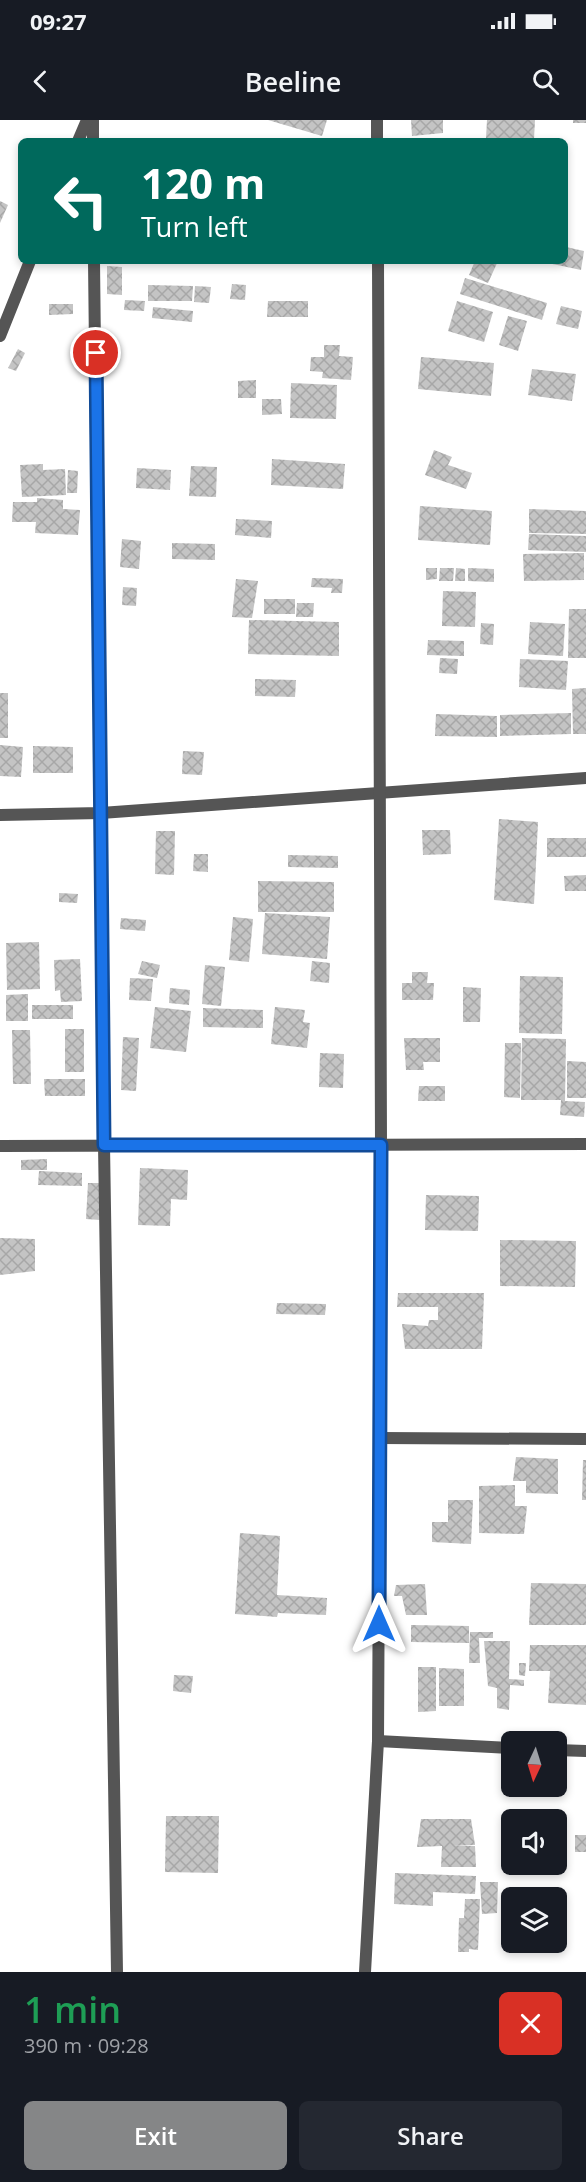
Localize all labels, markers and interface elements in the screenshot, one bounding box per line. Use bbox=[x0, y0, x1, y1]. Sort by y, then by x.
text: 09:27 bbox=[30, 6, 87, 36]
text: Beeline bbox=[245, 63, 341, 100]
icon: back bbox=[24, 65, 57, 98]
icon: search bbox=[529, 65, 562, 98]
text: 120 m bbox=[141, 154, 265, 211]
icon: left bbox=[42, 162, 120, 240]
text: Turn left bbox=[141, 208, 248, 245]
pin bbox=[70, 327, 121, 378]
icon: arrive bbox=[79, 336, 112, 369]
position arrow bbox=[347, 1592, 411, 1656]
north arrow bbox=[501, 1731, 567, 1797]
map controls bbox=[501, 1731, 567, 1953]
button: sound bbox=[501, 1809, 567, 1875]
button: layers bbox=[501, 1887, 567, 1953]
text: 1 min bbox=[24, 1985, 121, 2034]
button: close bbox=[499, 1992, 562, 2055]
text: 390 m · 09:28 bbox=[24, 2032, 149, 2059]
button: Exit bbox=[24, 2101, 287, 2170]
button: Share bbox=[299, 2101, 562, 2170]

